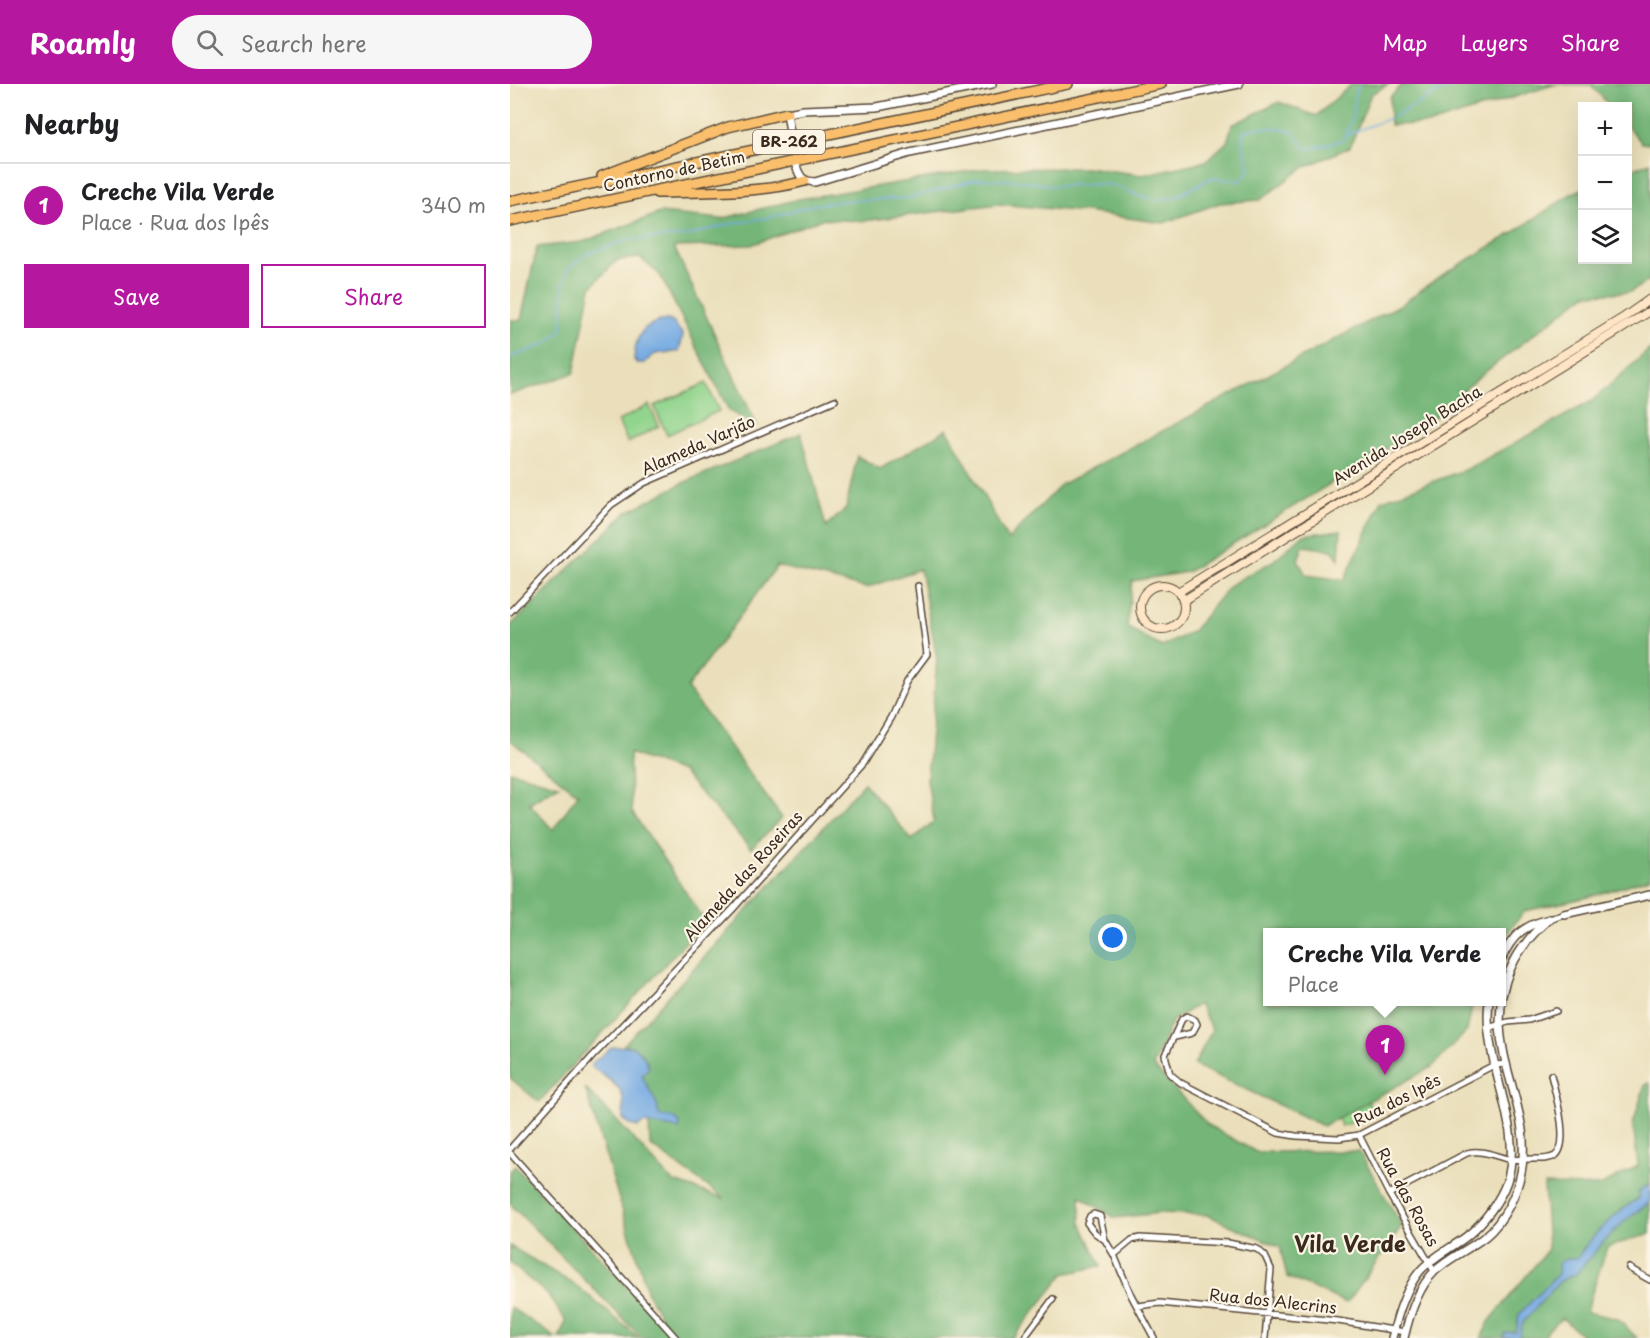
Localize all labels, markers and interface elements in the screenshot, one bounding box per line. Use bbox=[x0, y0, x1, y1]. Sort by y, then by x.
search box bbox=[172, 15, 592, 69]
text: Roamly bbox=[30, 21, 136, 64]
icon: search bbox=[193, 26, 226, 59]
text: Search here bbox=[241, 26, 367, 59]
text: Map bbox=[1383, 26, 1427, 58]
text: Layers bbox=[1460, 26, 1528, 58]
text: Share bbox=[1561, 26, 1620, 58]
map controls bbox=[1578, 102, 1632, 264]
button: + bbox=[1578, 102, 1632, 156]
text: Nearby bbox=[24, 104, 119, 143]
road number: BR-262 bbox=[753, 130, 825, 154]
street label: Contorno de Betim bbox=[601, 143, 747, 197]
button: − bbox=[1578, 156, 1632, 210]
text: Creche Vila Verde bbox=[81, 174, 274, 207]
text: 1 bbox=[39, 190, 48, 220]
text: 340 m bbox=[421, 190, 486, 220]
text: Place · Rua dos Ipês bbox=[81, 207, 269, 237]
button: layers bbox=[1578, 210, 1632, 264]
button: Save bbox=[24, 264, 249, 328]
button: Share bbox=[261, 264, 486, 328]
street label: Avenida Joseph Bacha bbox=[1327, 378, 1486, 490]
street label: Alameda Varjão bbox=[637, 408, 759, 480]
street label: Alameda das Roseiras bbox=[677, 805, 807, 946]
your location bbox=[1098, 923, 1127, 952]
popup bbox=[1263, 928, 1506, 1006]
text: Creche Vila Verde bbox=[1288, 936, 1481, 969]
text: Place bbox=[1288, 969, 1339, 999]
pin: 1 bbox=[1366, 1026, 1404, 1075]
street label: Rua dos Ipês bbox=[1349, 1067, 1444, 1131]
street label: Rua das Rosas bbox=[1372, 1143, 1446, 1250]
district label: Vila Verde bbox=[1294, 1226, 1406, 1259]
street label: Rua dos Alecrins bbox=[1208, 1281, 1338, 1319]

